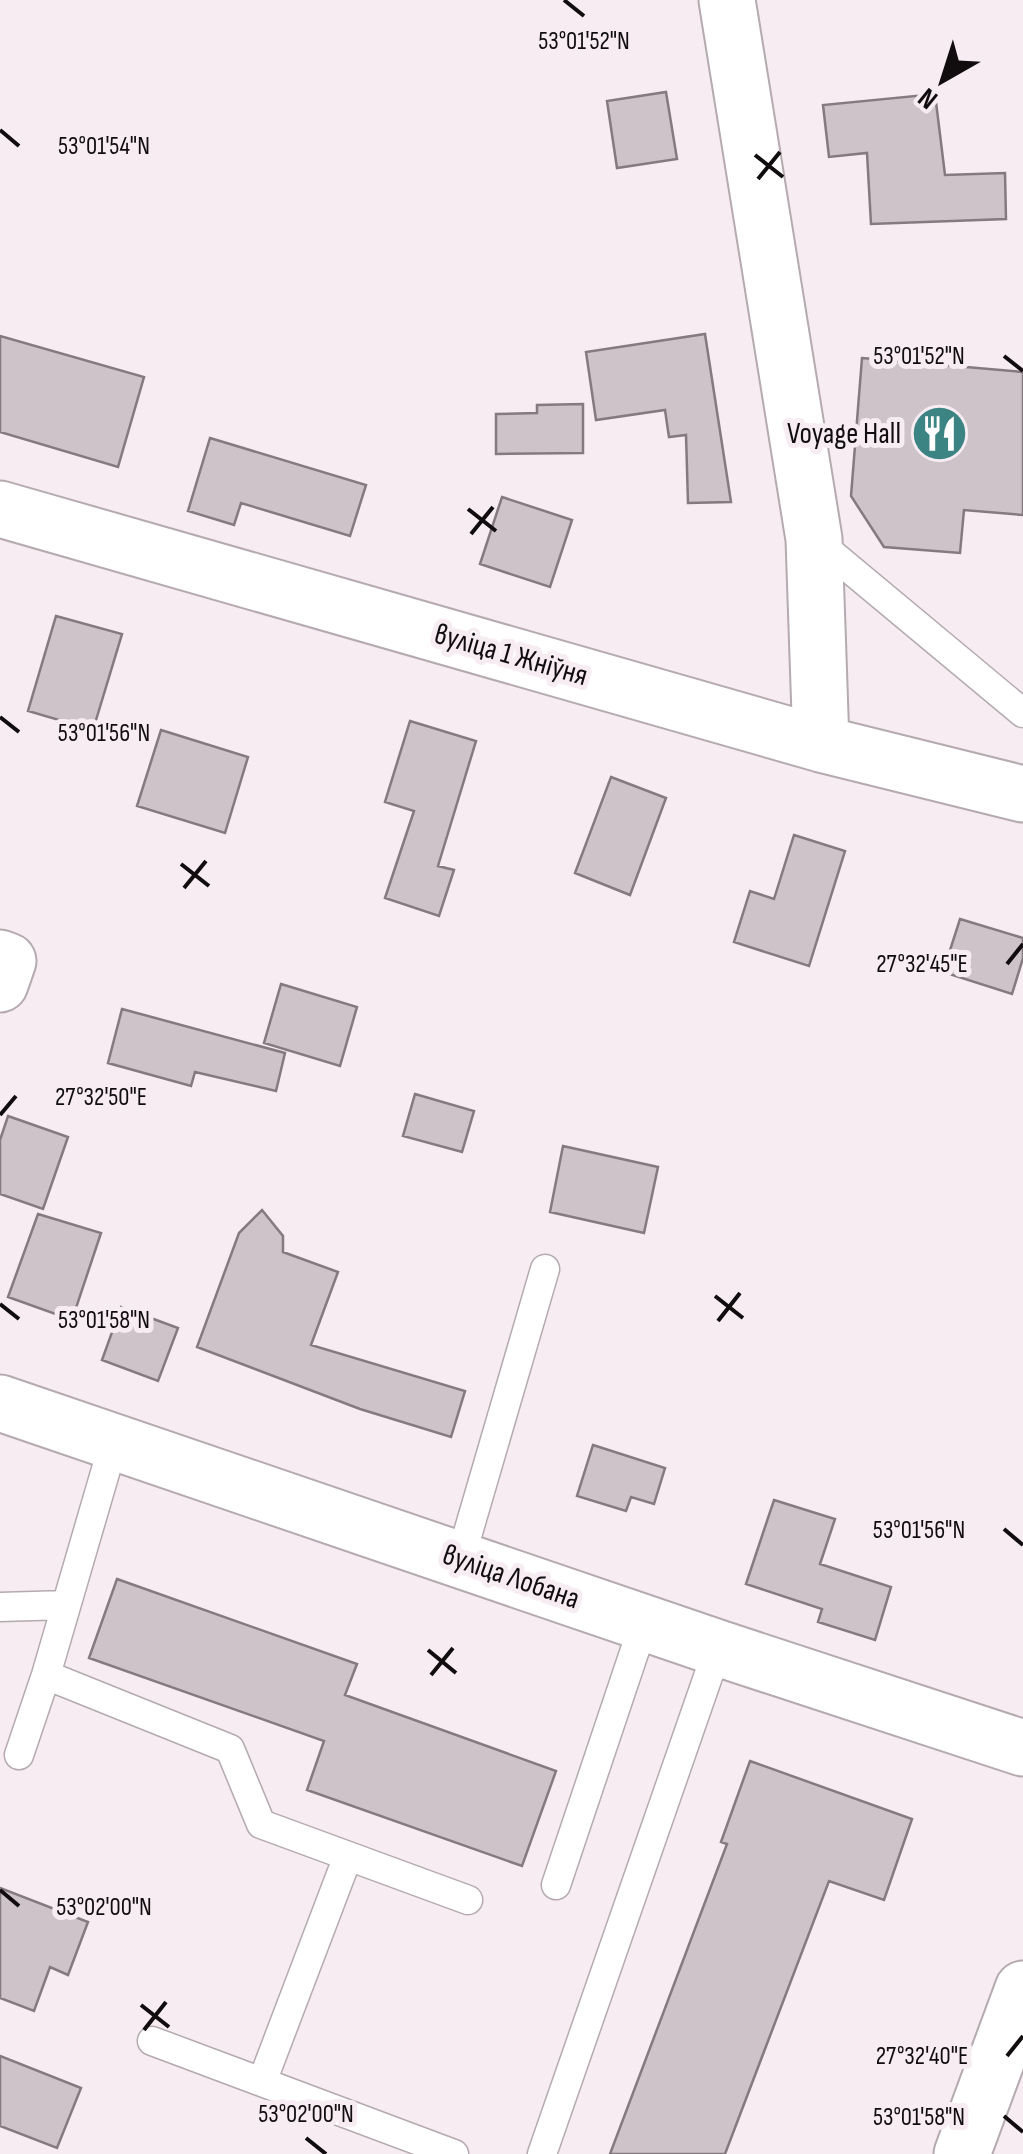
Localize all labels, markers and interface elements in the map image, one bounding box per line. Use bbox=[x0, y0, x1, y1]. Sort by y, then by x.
text: 53°01'52"N bbox=[538, 26, 630, 57]
north arrow bbox=[893, 30, 993, 130]
text: N bbox=[912, 81, 944, 116]
text: 53°01'54"N bbox=[58, 131, 150, 162]
text: 53°01'52"N bbox=[873, 341, 965, 372]
restaurant icon: Voyage Hall bbox=[910, 404, 970, 464]
place label: Voyage Hall bbox=[787, 416, 901, 452]
street label: вуліца 1 Жніўня bbox=[430, 616, 592, 694]
text: 53°01'56"N bbox=[58, 718, 150, 749]
text: 27°32'45"E bbox=[876, 949, 968, 980]
text: 27°32'50"E bbox=[55, 1082, 147, 1113]
text: 53°01'58"N bbox=[58, 1305, 150, 1336]
text: 53°01'56"N bbox=[873, 1515, 965, 1546]
street label: вуліца Лобана bbox=[438, 1537, 584, 1617]
text: 53°02'00"N bbox=[56, 1892, 152, 1923]
text: 27°32'40"E bbox=[876, 2041, 968, 2072]
text: 53°02'00"N bbox=[258, 2099, 354, 2130]
text: 53°01'58"N bbox=[873, 2102, 965, 2133]

